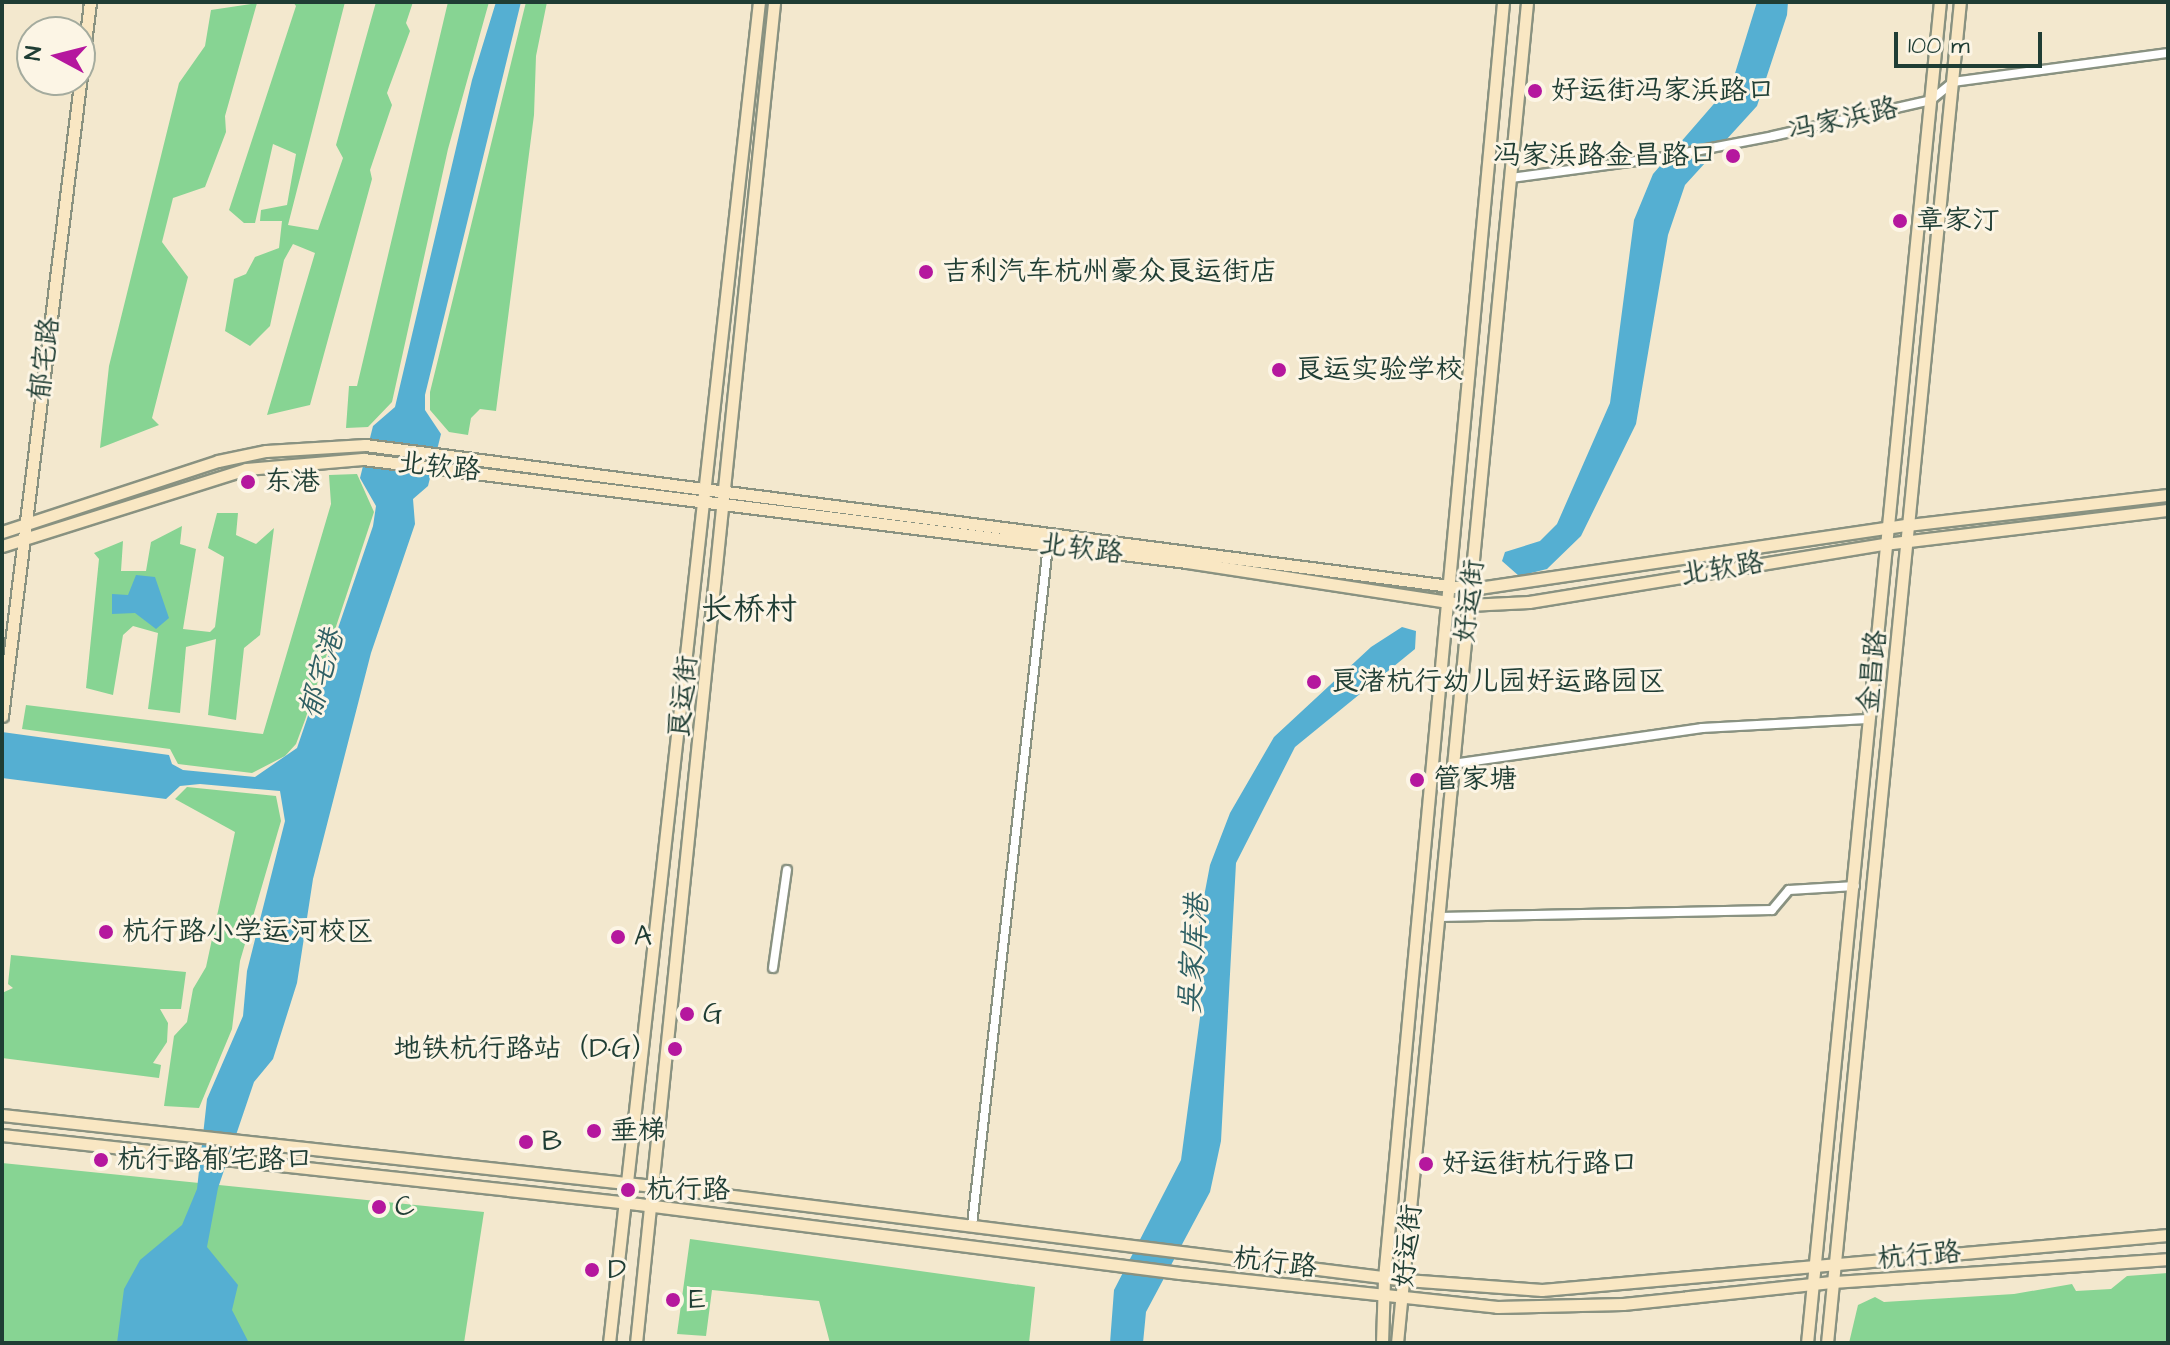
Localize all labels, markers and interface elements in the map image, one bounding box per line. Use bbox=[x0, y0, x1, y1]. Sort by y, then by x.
north arrow bbox=[16, 16, 96, 96]
scale bar bbox=[1898, 16, 2046, 66]
text: 100 m bbox=[1908, 29, 1970, 63]
text: N bbox=[17, 45, 50, 62]
place label: 好运街冯家浜路口 bbox=[1551, 74, 1775, 108]
marker: 好运街冯家浜路口 bbox=[1526, 82, 1544, 100]
street label: 冯家浜路 bbox=[1785, 91, 1901, 149]
place label: 冯家浜路金昌路口 bbox=[1493, 139, 1717, 173]
marker: 冯家浜路金昌路口 bbox=[1724, 147, 1742, 165]
place label: 章家汀 bbox=[1916, 204, 2000, 238]
marker: 章家汀 bbox=[1891, 212, 1909, 230]
place label: 吉利汽车杭州豪众良运街店 bbox=[942, 255, 1278, 289]
marker: 吉利汽车杭州豪众良运街店 bbox=[917, 263, 935, 281]
street label: 郁宅路 bbox=[23, 315, 67, 403]
place label: 良运实验学校 bbox=[1295, 353, 1463, 387]
marker: 良运实验学校 bbox=[1270, 361, 1288, 379]
street label: 北软路 bbox=[395, 446, 483, 488]
place label: 东港 bbox=[264, 465, 320, 499]
marker: 东港 bbox=[239, 473, 257, 491]
street label: 北软路 bbox=[1037, 527, 1125, 571]
street label: 北软路 bbox=[1678, 546, 1766, 592]
street label: 好运街 bbox=[1448, 557, 1492, 645]
district label: 长桥村 bbox=[701, 591, 797, 629]
water label: 郁宅港 bbox=[292, 626, 352, 722]
street label: 金昌路 bbox=[1852, 628, 1894, 716]
street label: 良运街 bbox=[663, 653, 705, 741]
place label: 良渚杭行幼儿园好运路园区 bbox=[1330, 665, 1666, 699]
marker: 良渚杭行幼儿园好运路园区 bbox=[1305, 673, 1323, 691]
place label: 管家塘 bbox=[1433, 763, 1517, 797]
marker: 管家塘 bbox=[1408, 771, 1426, 789]
water label: 吴家库港 bbox=[1172, 893, 1216, 1015]
place label: 杭行路小学运河校区 bbox=[122, 915, 374, 949]
place label: A bbox=[634, 920, 652, 954]
marker: 杭行路小学运河校区 bbox=[97, 923, 115, 941]
marker: A bbox=[609, 928, 627, 946]
place label: G bbox=[703, 997, 722, 1031]
marker: G bbox=[678, 1005, 696, 1023]
place label: 地铁杭行路站（D·G） bbox=[394, 1032, 659, 1066]
marker: 地铁杭行路站（D·G） bbox=[666, 1040, 684, 1058]
place label: 垂梯 bbox=[610, 1114, 666, 1148]
marker: 垂梯 bbox=[585, 1122, 603, 1140]
place label: B bbox=[542, 1125, 562, 1159]
marker: B bbox=[517, 1133, 535, 1151]
place label: 杭行路郁宅路口 bbox=[117, 1143, 313, 1177]
place label: 好运街杭行路口 bbox=[1442, 1147, 1638, 1181]
marker: 杭行路郁宅路口 bbox=[92, 1151, 110, 1169]
marker: 好运街杭行路口 bbox=[1417, 1155, 1435, 1173]
place label: 杭行路 bbox=[646, 1173, 730, 1207]
marker: 杭行路 bbox=[617, 1179, 639, 1201]
place label: C bbox=[395, 1190, 415, 1224]
marker: C bbox=[370, 1198, 388, 1216]
street label: 好运街 bbox=[1387, 1202, 1429, 1290]
street label: 杭行路 bbox=[1876, 1236, 1962, 1276]
street label: 杭行路 bbox=[1231, 1241, 1319, 1285]
place label: D bbox=[608, 1253, 626, 1287]
marker: D bbox=[583, 1261, 601, 1279]
place label: E bbox=[689, 1283, 706, 1317]
marker: E bbox=[664, 1291, 682, 1309]

